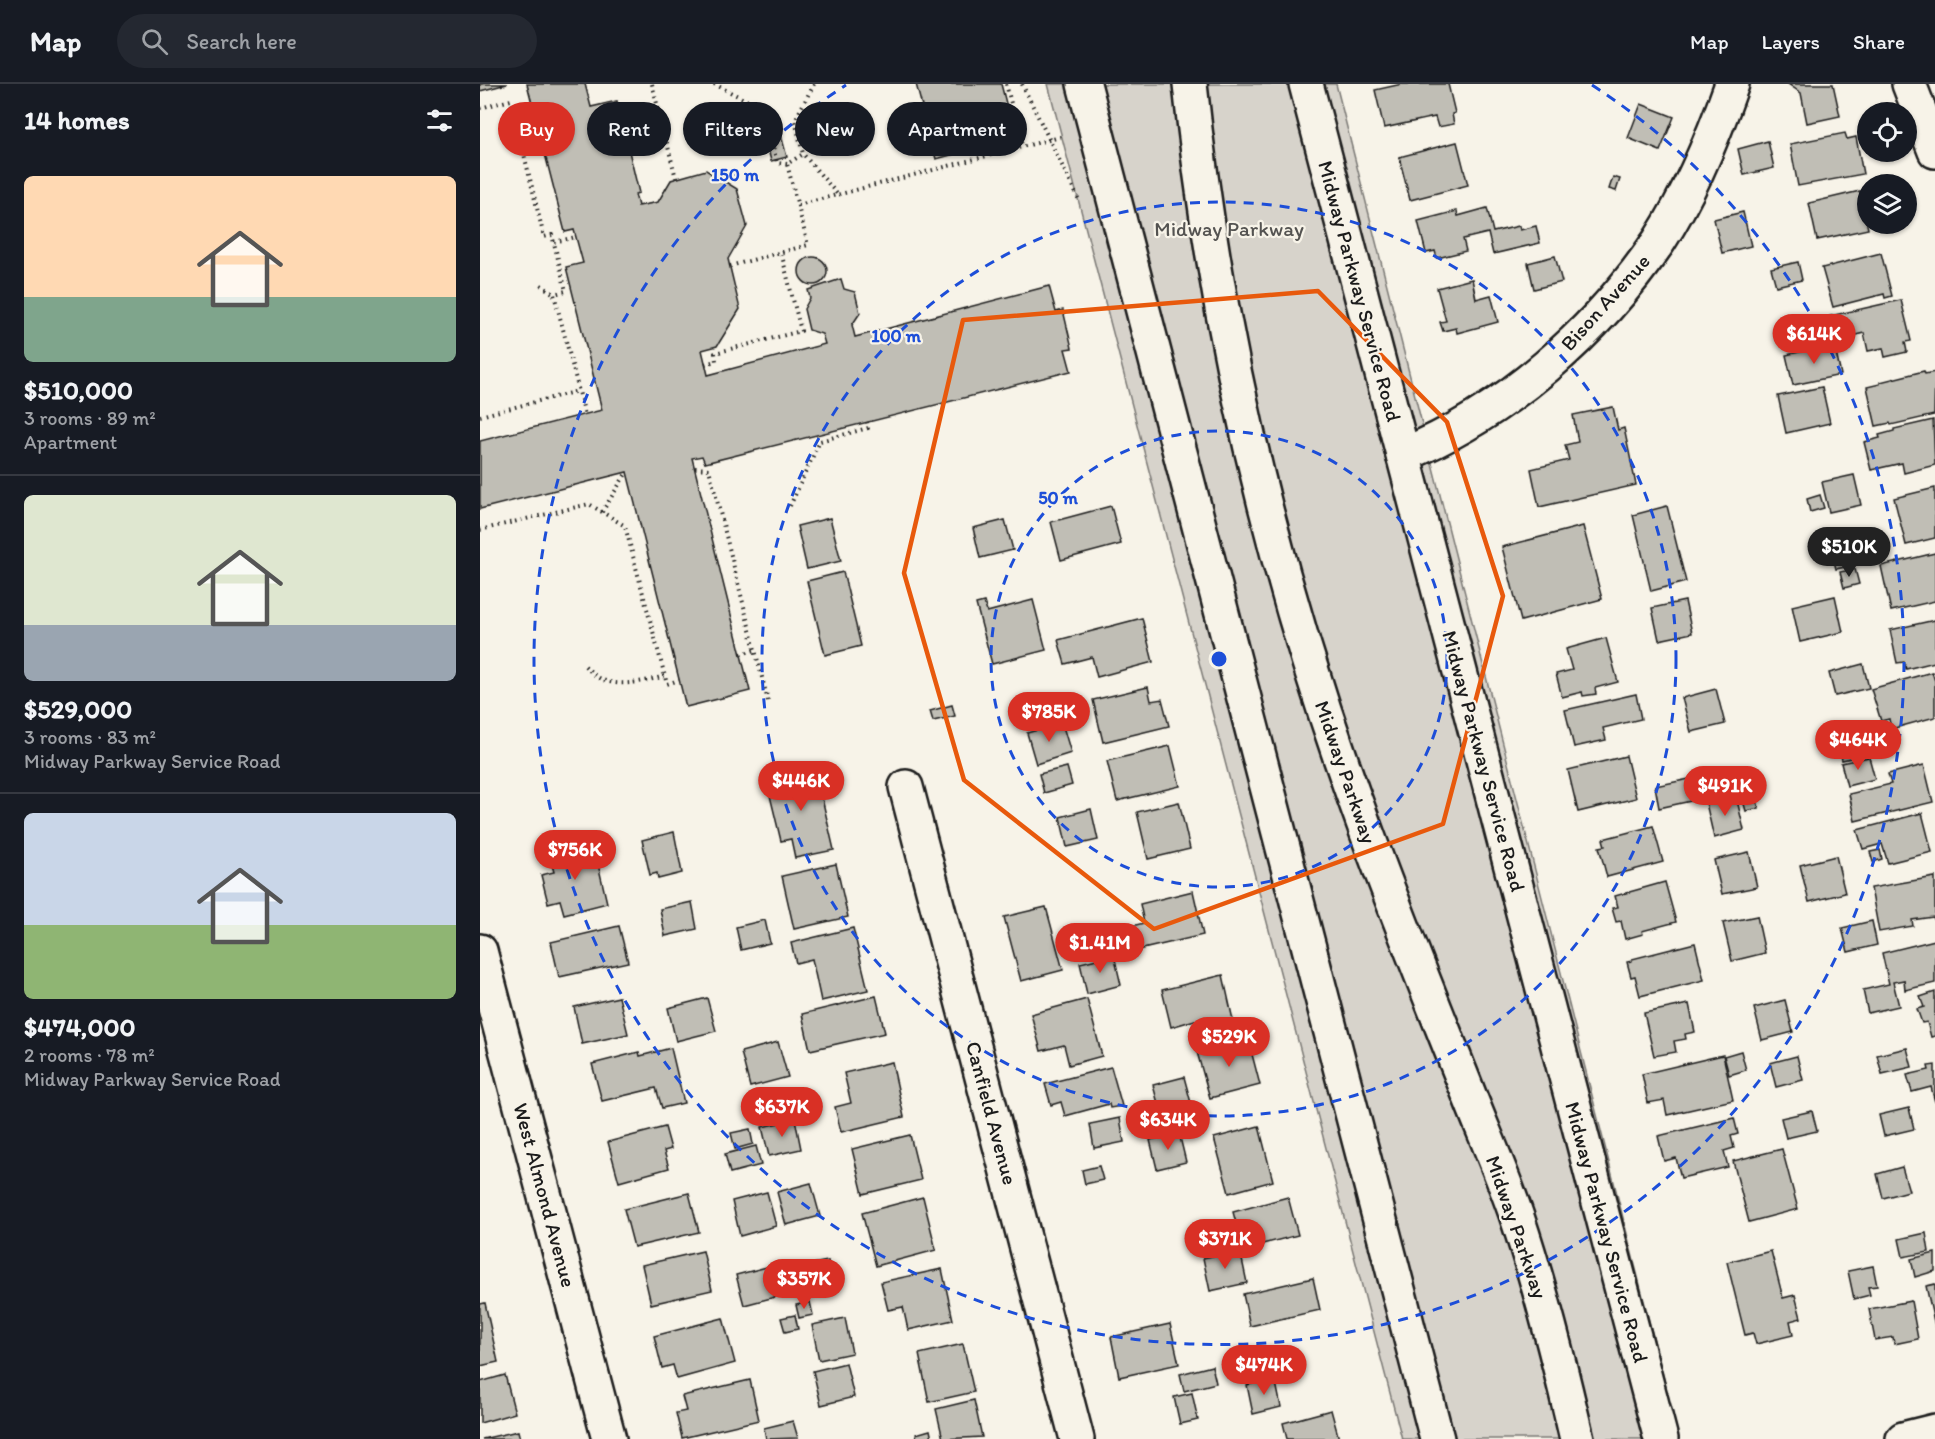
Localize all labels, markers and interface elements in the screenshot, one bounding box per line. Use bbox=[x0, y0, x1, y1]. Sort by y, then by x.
search box bbox=[117, 14, 537, 68]
text: Map bbox=[30, 24, 81, 58]
icon: search bbox=[138, 25, 171, 58]
text: Search here bbox=[186, 28, 297, 55]
text: Map bbox=[1690, 29, 1729, 54]
text: Layers bbox=[1762, 29, 1820, 54]
text: Share bbox=[1853, 29, 1905, 54]
chip: Buy bbox=[498, 102, 575, 156]
chip: Rent bbox=[587, 102, 671, 156]
chip: Filters bbox=[683, 102, 783, 156]
chip: New bbox=[795, 102, 875, 156]
chip: Apartment bbox=[887, 102, 1027, 156]
map controls bbox=[1857, 102, 1917, 234]
button: locate bbox=[1857, 102, 1917, 162]
text: 14 homes bbox=[24, 104, 130, 136]
icon: filters bbox=[423, 104, 456, 137]
street label: Midway Parkway Service Road bbox=[1313, 158, 1407, 424]
text: 150 m bbox=[711, 164, 760, 186]
button: layers bbox=[1857, 174, 1917, 234]
icon: home bbox=[186, 215, 294, 323]
park label: Midway Parkway bbox=[1154, 216, 1304, 241]
street label: Bison Avenue bbox=[1555, 248, 1655, 356]
pin: $614K bbox=[1772, 314, 1856, 365]
text: $614K bbox=[1787, 321, 1841, 345]
text: 100 m bbox=[871, 325, 922, 347]
text: $510,000 bbox=[24, 374, 133, 406]
text: 3 rooms · 89 m² bbox=[24, 406, 156, 430]
text: Apartment bbox=[24, 430, 117, 454]
text: 50 m bbox=[1038, 487, 1079, 509]
pin: $510K bbox=[1807, 527, 1891, 578]
icon: home bbox=[186, 534, 294, 642]
text: $510K bbox=[1821, 534, 1877, 558]
street label: Midway Parkway Service Road bbox=[1437, 628, 1531, 894]
centre of rings bbox=[1209, 649, 1229, 669]
pin: $785K bbox=[1007, 692, 1091, 743]
text: $529,000 bbox=[24, 693, 132, 725]
street label: Midway Parkway bbox=[1310, 697, 1382, 847]
text: $785K bbox=[1022, 699, 1076, 723]
pin: $464K bbox=[1816, 720, 1900, 771]
text: 3 rooms · 83 m² bbox=[24, 725, 156, 749]
text: $464K bbox=[1829, 727, 1887, 751]
text: Midway Parkway Service Road bbox=[24, 749, 280, 773]
pin: $446K bbox=[759, 761, 843, 812]
pin: $491K bbox=[1683, 766, 1767, 817]
text: $446K bbox=[772, 768, 830, 792]
text: $491K bbox=[1698, 773, 1752, 797]
pin: $756K bbox=[533, 830, 617, 881]
text: $756K bbox=[548, 837, 602, 861]
icon: home bbox=[186, 852, 294, 960]
pin: $1.41M bbox=[1051, 923, 1149, 974]
text: $1.41M bbox=[1069, 930, 1131, 954]
text: $474,000 bbox=[24, 1011, 136, 1043]
pin: $529K bbox=[1187, 1017, 1271, 1068]
text: $529K bbox=[1202, 1024, 1256, 1048]
street label: Canfield Avenue bbox=[961, 1039, 1023, 1187]
text: 2 rooms · 78 m² bbox=[24, 1043, 155, 1067]
text: Midway Parkway Service Road bbox=[24, 1067, 280, 1091]
pin: $637K bbox=[740, 1087, 824, 1138]
text: $637K bbox=[755, 1094, 809, 1118]
street label: Midway Parkway Service Road bbox=[1560, 1099, 1654, 1365]
street label: West Almond Avenue bbox=[508, 1100, 582, 1290]
pin: $634K bbox=[1126, 1100, 1210, 1151]
text: $634K bbox=[1140, 1107, 1196, 1131]
street label: Midway Parkway bbox=[1481, 1152, 1553, 1302]
pin: $371K bbox=[1183, 1219, 1267, 1270]
text: $371K bbox=[1198, 1226, 1252, 1250]
pin: $357K bbox=[762, 1259, 846, 1310]
text: $357K bbox=[777, 1266, 831, 1290]
pin: $474K bbox=[1222, 1345, 1306, 1396]
text: $474K bbox=[1236, 1352, 1292, 1376]

